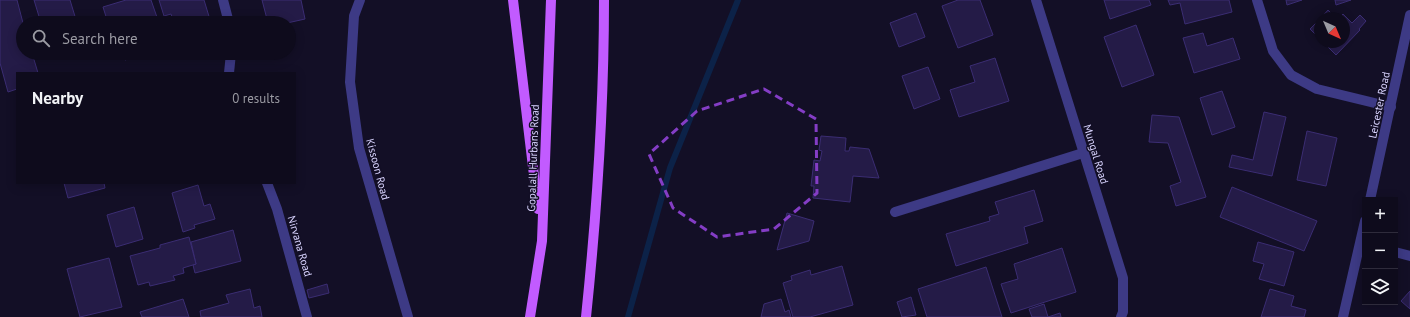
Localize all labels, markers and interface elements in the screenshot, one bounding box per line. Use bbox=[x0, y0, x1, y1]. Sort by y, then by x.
north arrow bbox=[1314, 12, 1350, 48]
search box bbox=[16, 16, 296, 60]
icon: search bbox=[30, 27, 52, 49]
text: Search here bbox=[62, 29, 138, 48]
street label: Leicester Road bbox=[1365, 70, 1393, 140]
text: Nearby bbox=[32, 87, 83, 109]
text: 0 results bbox=[232, 90, 280, 107]
street label: Gopalall Hurbans Road bbox=[524, 104, 542, 212]
street label: Mungal Road bbox=[1080, 123, 1112, 186]
street label: Kissoon Road bbox=[363, 137, 393, 201]
map controls bbox=[1362, 197, 1398, 305]
button: + bbox=[1362, 197, 1398, 233]
street label: Nirvana Road bbox=[285, 214, 315, 278]
button: − bbox=[1362, 233, 1398, 269]
button: layers bbox=[1362, 269, 1398, 305]

